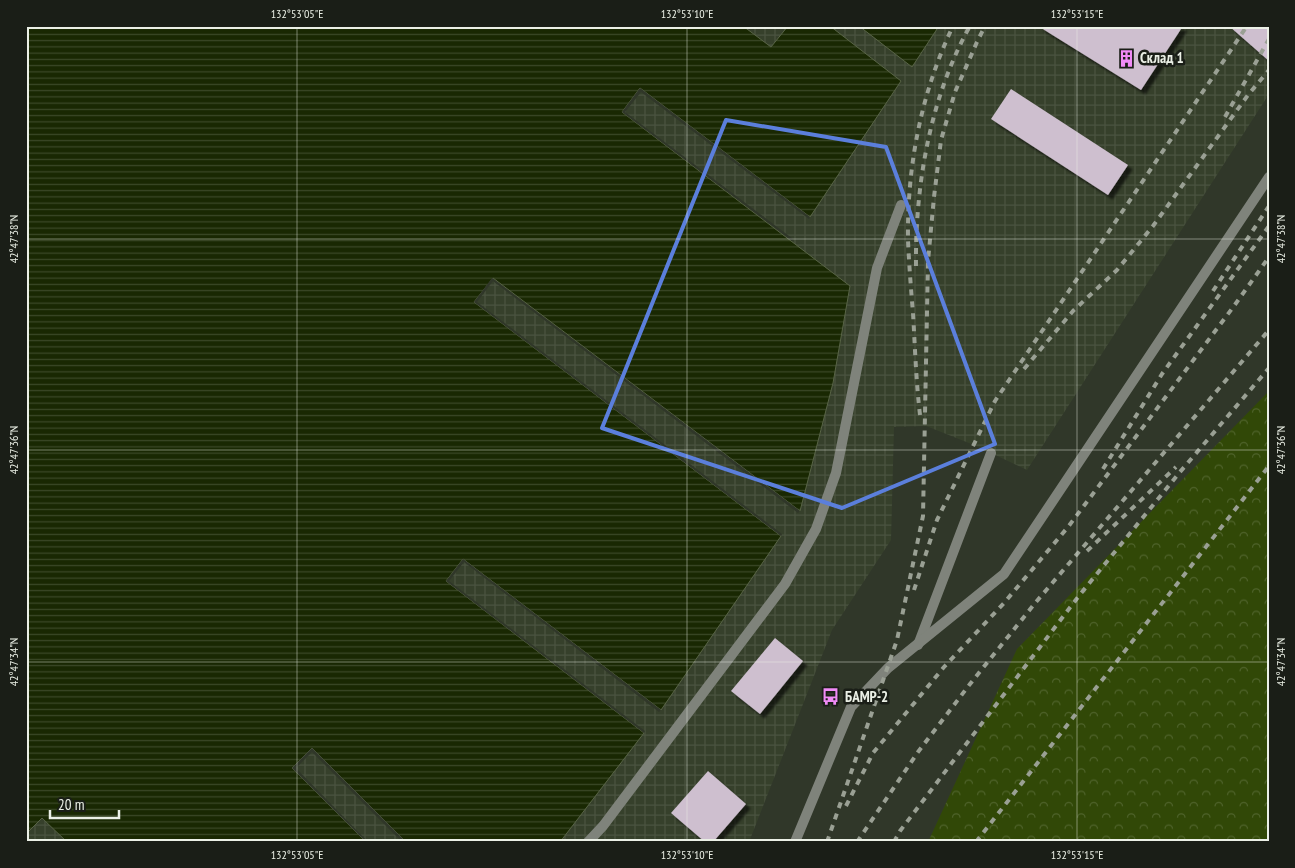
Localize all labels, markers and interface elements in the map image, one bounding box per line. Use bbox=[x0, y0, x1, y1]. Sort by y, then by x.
text: 132°53'05"E bbox=[271, 6, 323, 21]
text: 132°53'10"E bbox=[661, 6, 713, 21]
text: 132°53'15"E bbox=[1051, 6, 1103, 21]
building icon: Склад 1 bbox=[1116, 48, 1136, 68]
place label: Склад 1 bbox=[1140, 48, 1184, 67]
text: 42°47'38"N bbox=[6, 215, 21, 263]
text: 42°47'38"N bbox=[1273, 215, 1288, 263]
text: 42°47'36"N bbox=[6, 426, 21, 474]
text: 42°47'36"N bbox=[1273, 426, 1288, 474]
text: 42°47'34"N bbox=[6, 638, 21, 686]
text: 42°47'34"N bbox=[1273, 638, 1288, 686]
bus stop icon: БАМР-2 bbox=[821, 687, 841, 707]
place label: БАМР-2 bbox=[845, 687, 888, 706]
scale bar bbox=[50, 788, 119, 820]
text: 20 m bbox=[58, 795, 84, 814]
text: 132°53'05"E bbox=[271, 847, 323, 862]
text: 132°53'10"E bbox=[661, 847, 713, 862]
text: 132°53'15"E bbox=[1051, 847, 1103, 862]

